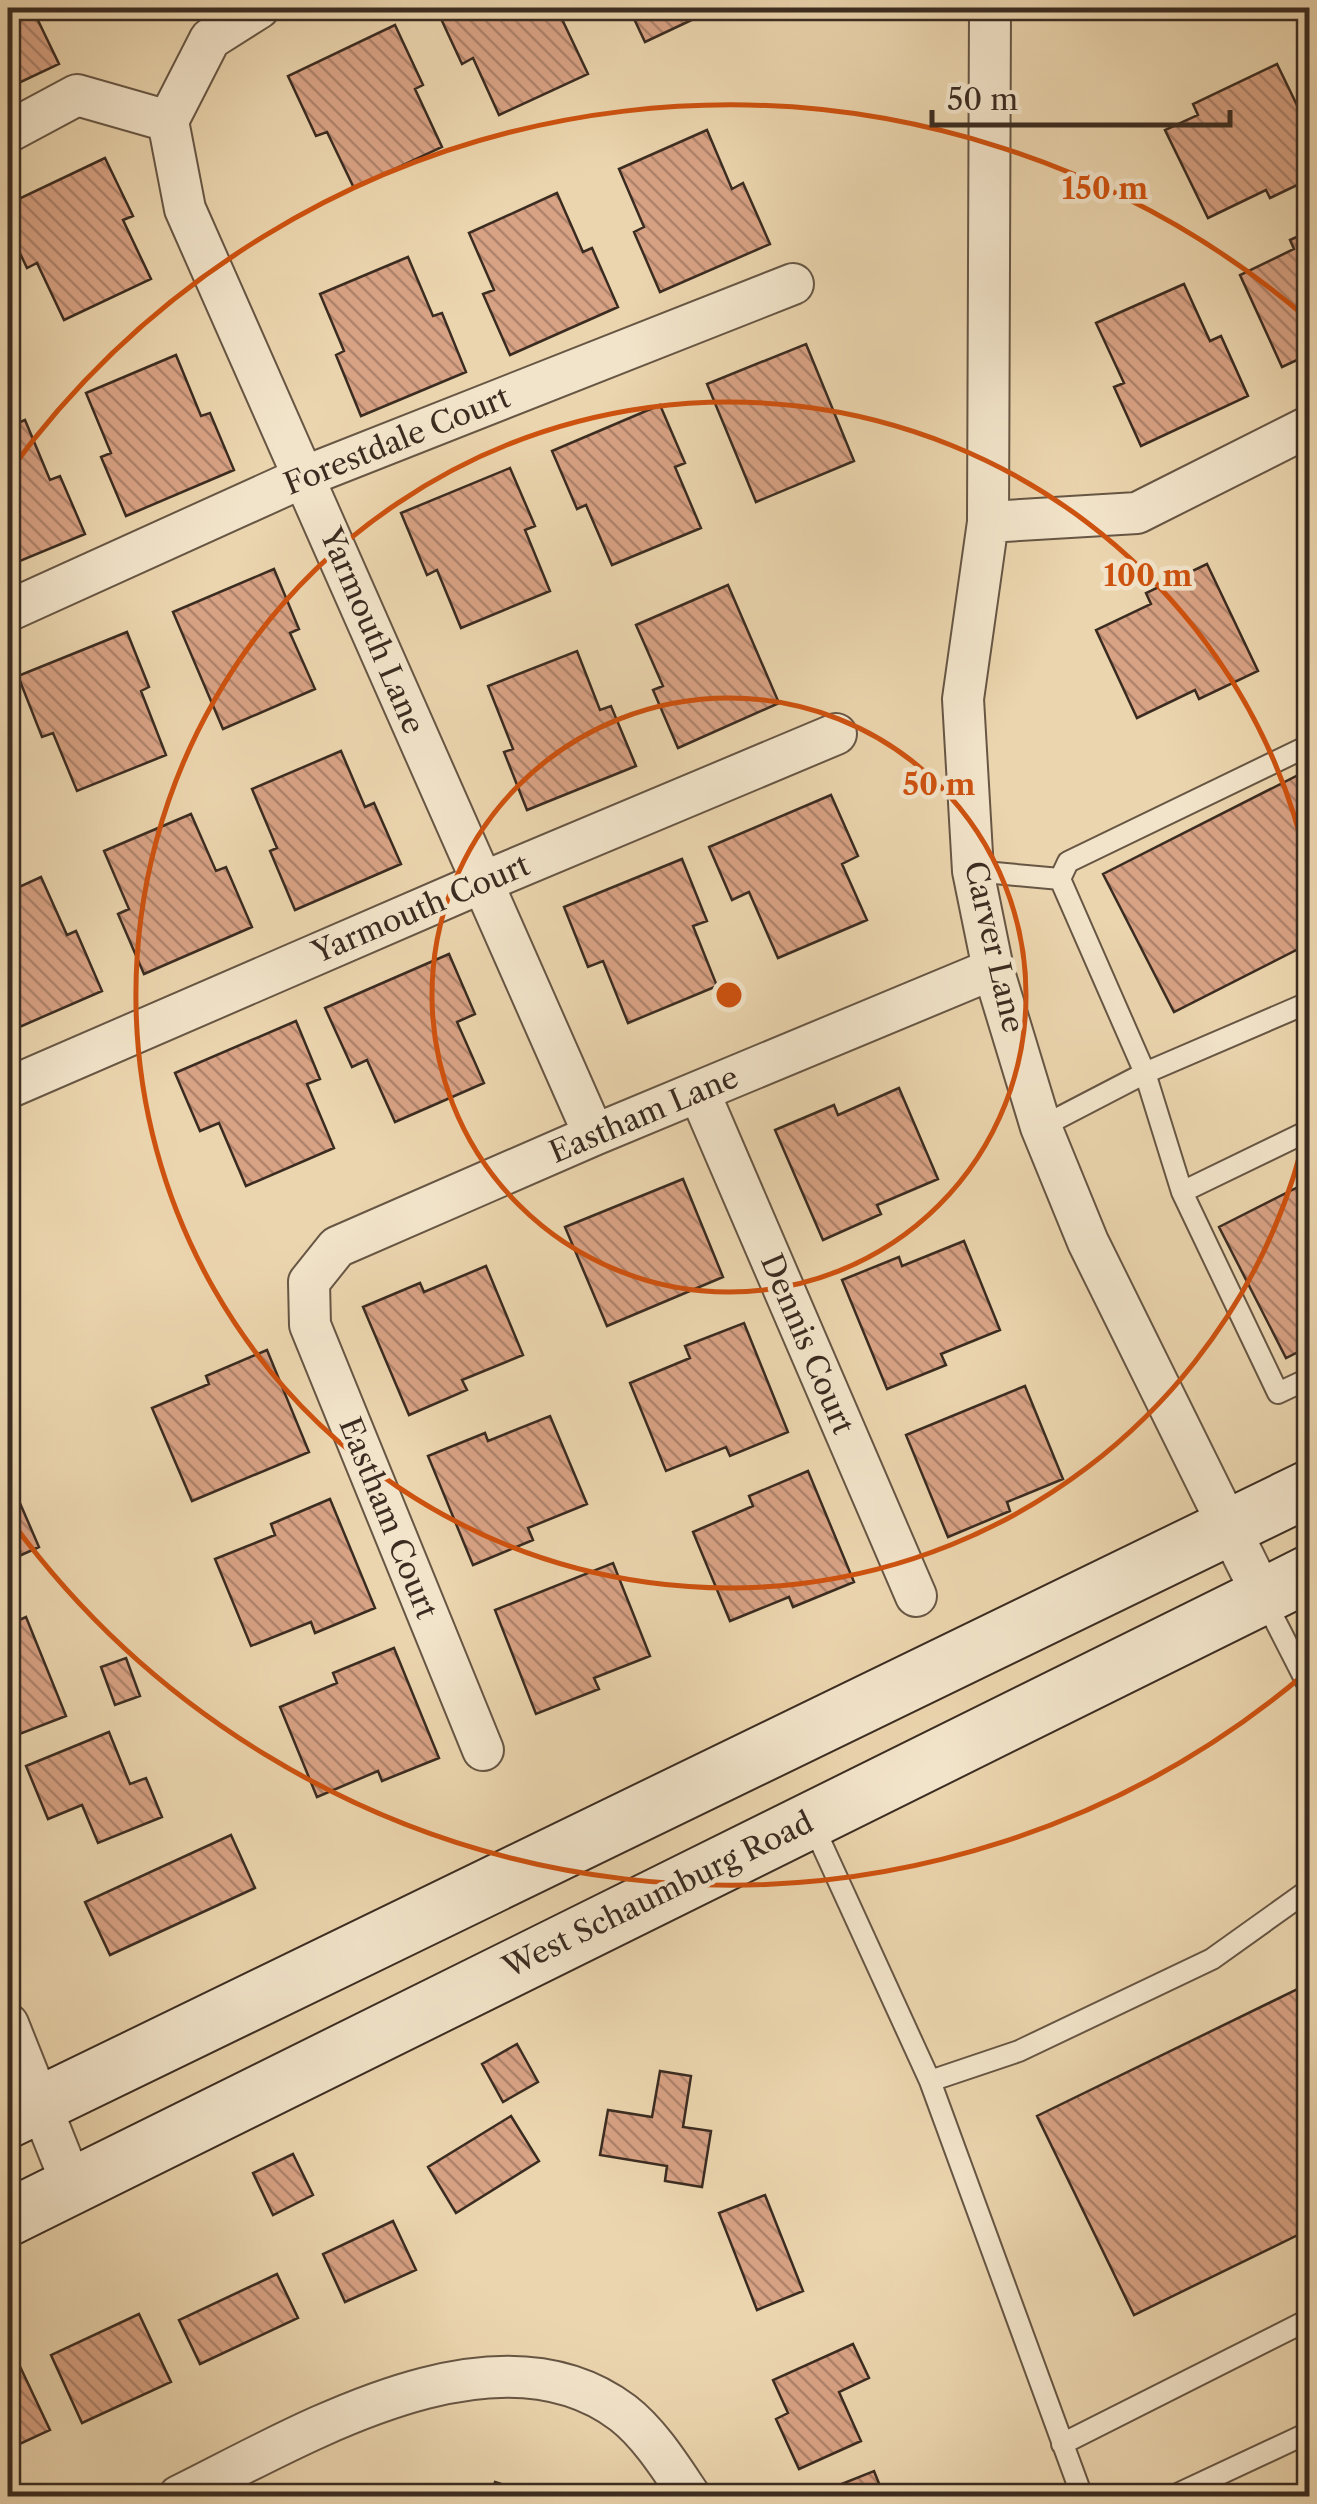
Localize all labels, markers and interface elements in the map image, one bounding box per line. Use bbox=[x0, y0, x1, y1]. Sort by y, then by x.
scale bar bbox=[932, 65, 1230, 127]
text: 50 m bbox=[947, 81, 1018, 118]
text: 150 m bbox=[1062, 170, 1148, 207]
street label: Forestdale Court bbox=[279, 378, 515, 503]
street label: Yarmouth Lane bbox=[312, 521, 432, 739]
text: 100 m bbox=[1104, 557, 1193, 594]
text: 50 m bbox=[902, 766, 976, 803]
street label: Yarmouth Court bbox=[306, 846, 535, 971]
street label: Carver Lane bbox=[957, 858, 1032, 1036]
centre of rings bbox=[711, 977, 747, 1013]
street label: Eastham Lane bbox=[544, 1058, 744, 1171]
street label: Dennis Court bbox=[753, 1248, 862, 1440]
street label: Eastham Court bbox=[331, 1412, 446, 1624]
street label: West Schaumburg Road bbox=[496, 1803, 819, 1986]

